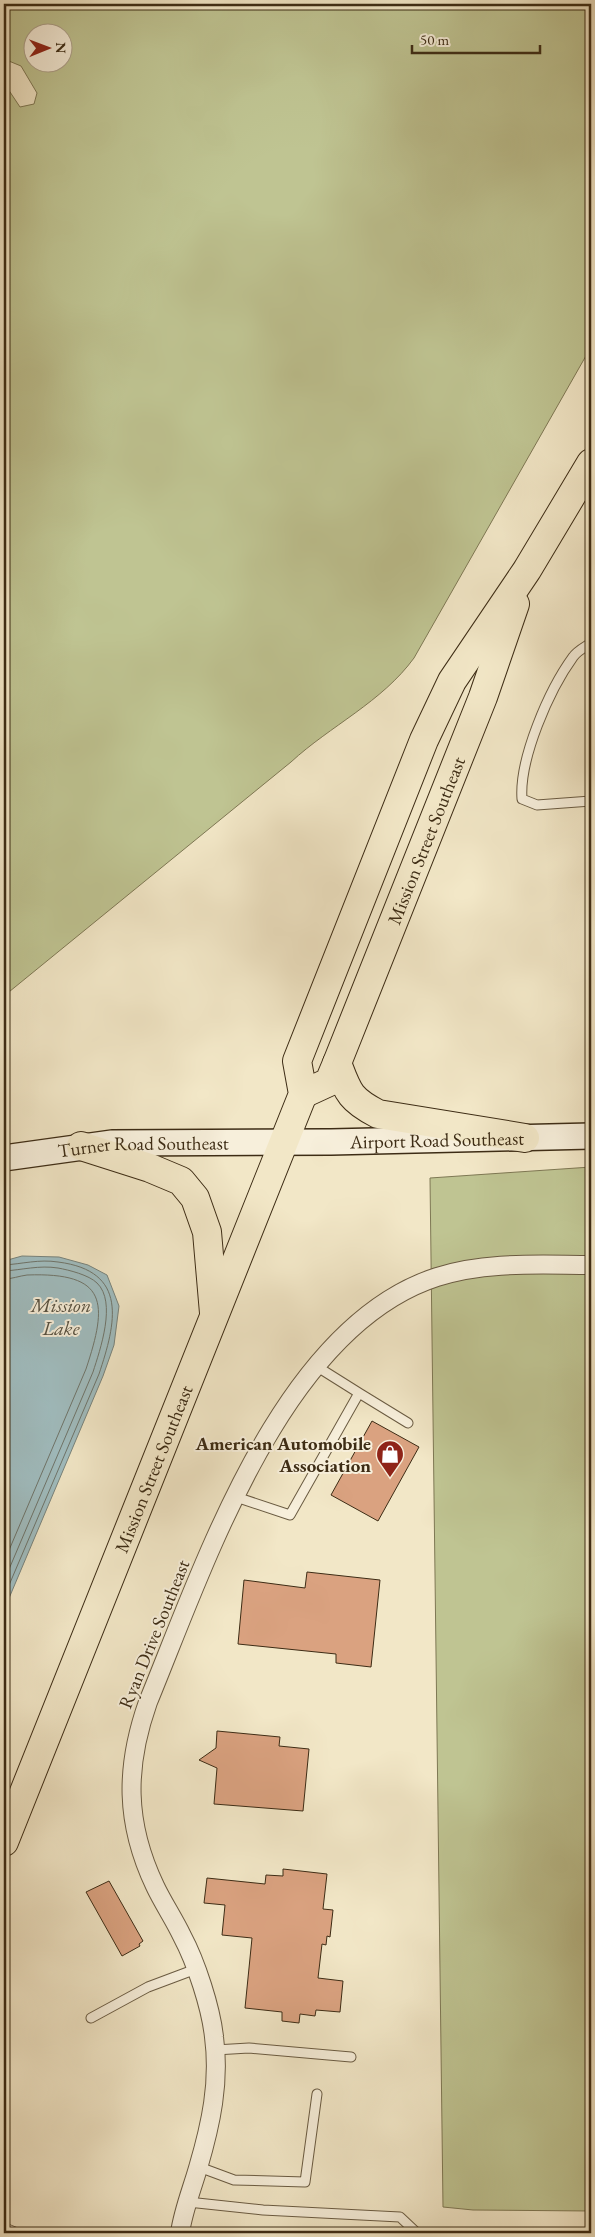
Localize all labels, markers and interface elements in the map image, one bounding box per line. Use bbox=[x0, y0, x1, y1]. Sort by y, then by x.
north arrow bbox=[22, 22, 72, 72]
scale bar bbox=[412, 22, 540, 54]
text: 50 m bbox=[420, 30, 449, 49]
text: N bbox=[52, 42, 70, 54]
street label: Mission Street Southeast bbox=[381, 753, 471, 928]
street label: Airport Road Southeast bbox=[348, 1125, 524, 1154]
street label: Turner Road Southeast bbox=[56, 1130, 229, 1163]
water label: Mission Lake bbox=[30, 1292, 91, 1341]
street label: Mission Street Southeast bbox=[108, 1381, 198, 1556]
place label: American Automobile Association bbox=[195, 1431, 371, 1478]
shop icon: American Automobile Association bbox=[375, 1439, 405, 1478]
street label: Ryan Drive Southeast bbox=[113, 1556, 195, 1712]

